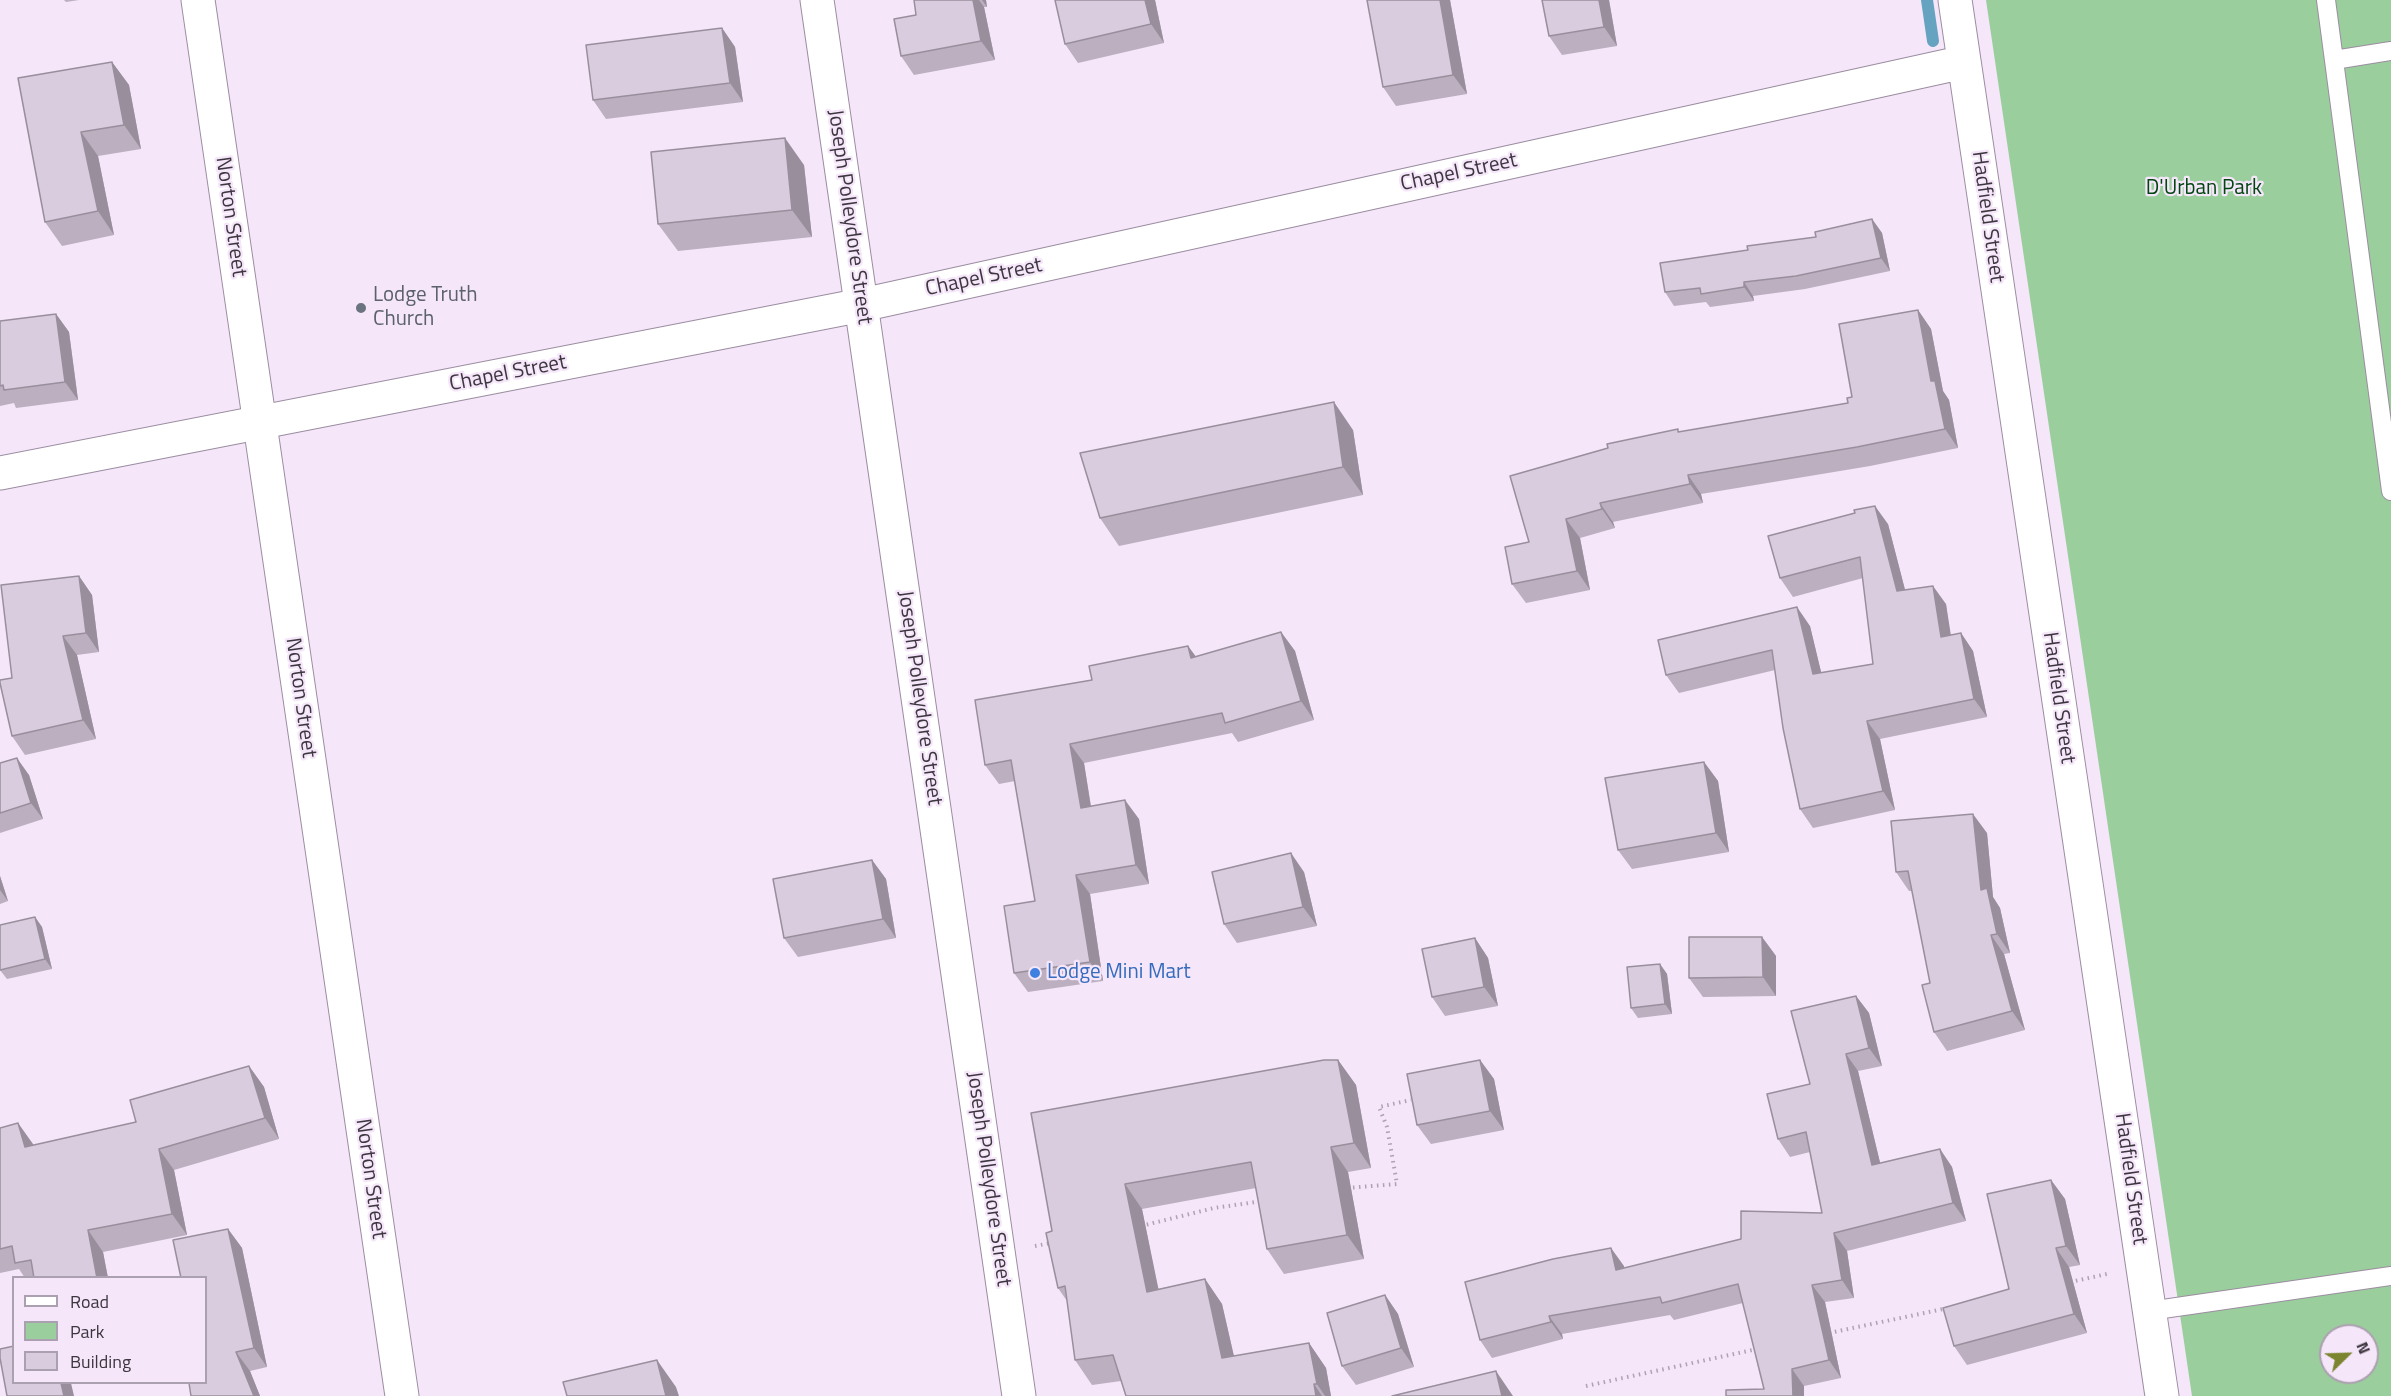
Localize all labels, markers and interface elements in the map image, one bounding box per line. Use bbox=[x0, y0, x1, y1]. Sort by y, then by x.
street label: Joseph Polleydore Street bbox=[821, 108, 877, 326]
street label: Chapel Street bbox=[1398, 148, 1520, 198]
street label: Hadfield Street bbox=[1965, 150, 2009, 284]
street label: Norton Street bbox=[209, 155, 251, 279]
park label: D'Urban Park bbox=[2146, 176, 2262, 202]
street label: Chapel Street bbox=[923, 253, 1045, 303]
place label: Lodge Truth Church bbox=[373, 283, 477, 333]
marker: Lodge Truth Church bbox=[354, 301, 368, 315]
street label: Chapel Street bbox=[447, 350, 569, 398]
street label: Joseph Polleydore Street bbox=[891, 589, 947, 807]
street label: Hadfield Street bbox=[2036, 631, 2080, 765]
street label: Norton Street bbox=[279, 636, 321, 760]
place label: Lodge Mini Mart bbox=[1047, 960, 1191, 986]
marker: Lodge Mini Mart bbox=[1028, 966, 1042, 980]
street label: Joseph Polleydore Street bbox=[960, 1070, 1016, 1288]
street label: Hadfield Street bbox=[2108, 1112, 2152, 1246]
street label: Norton Street bbox=[349, 1117, 391, 1241]
legend bbox=[12, 1276, 207, 1384]
text: Road bbox=[70, 1288, 109, 1315]
text: Park bbox=[70, 1318, 104, 1345]
north arrow bbox=[2319, 1324, 2379, 1384]
text: N bbox=[2351, 1338, 2377, 1358]
text: Building bbox=[70, 1348, 131, 1375]

